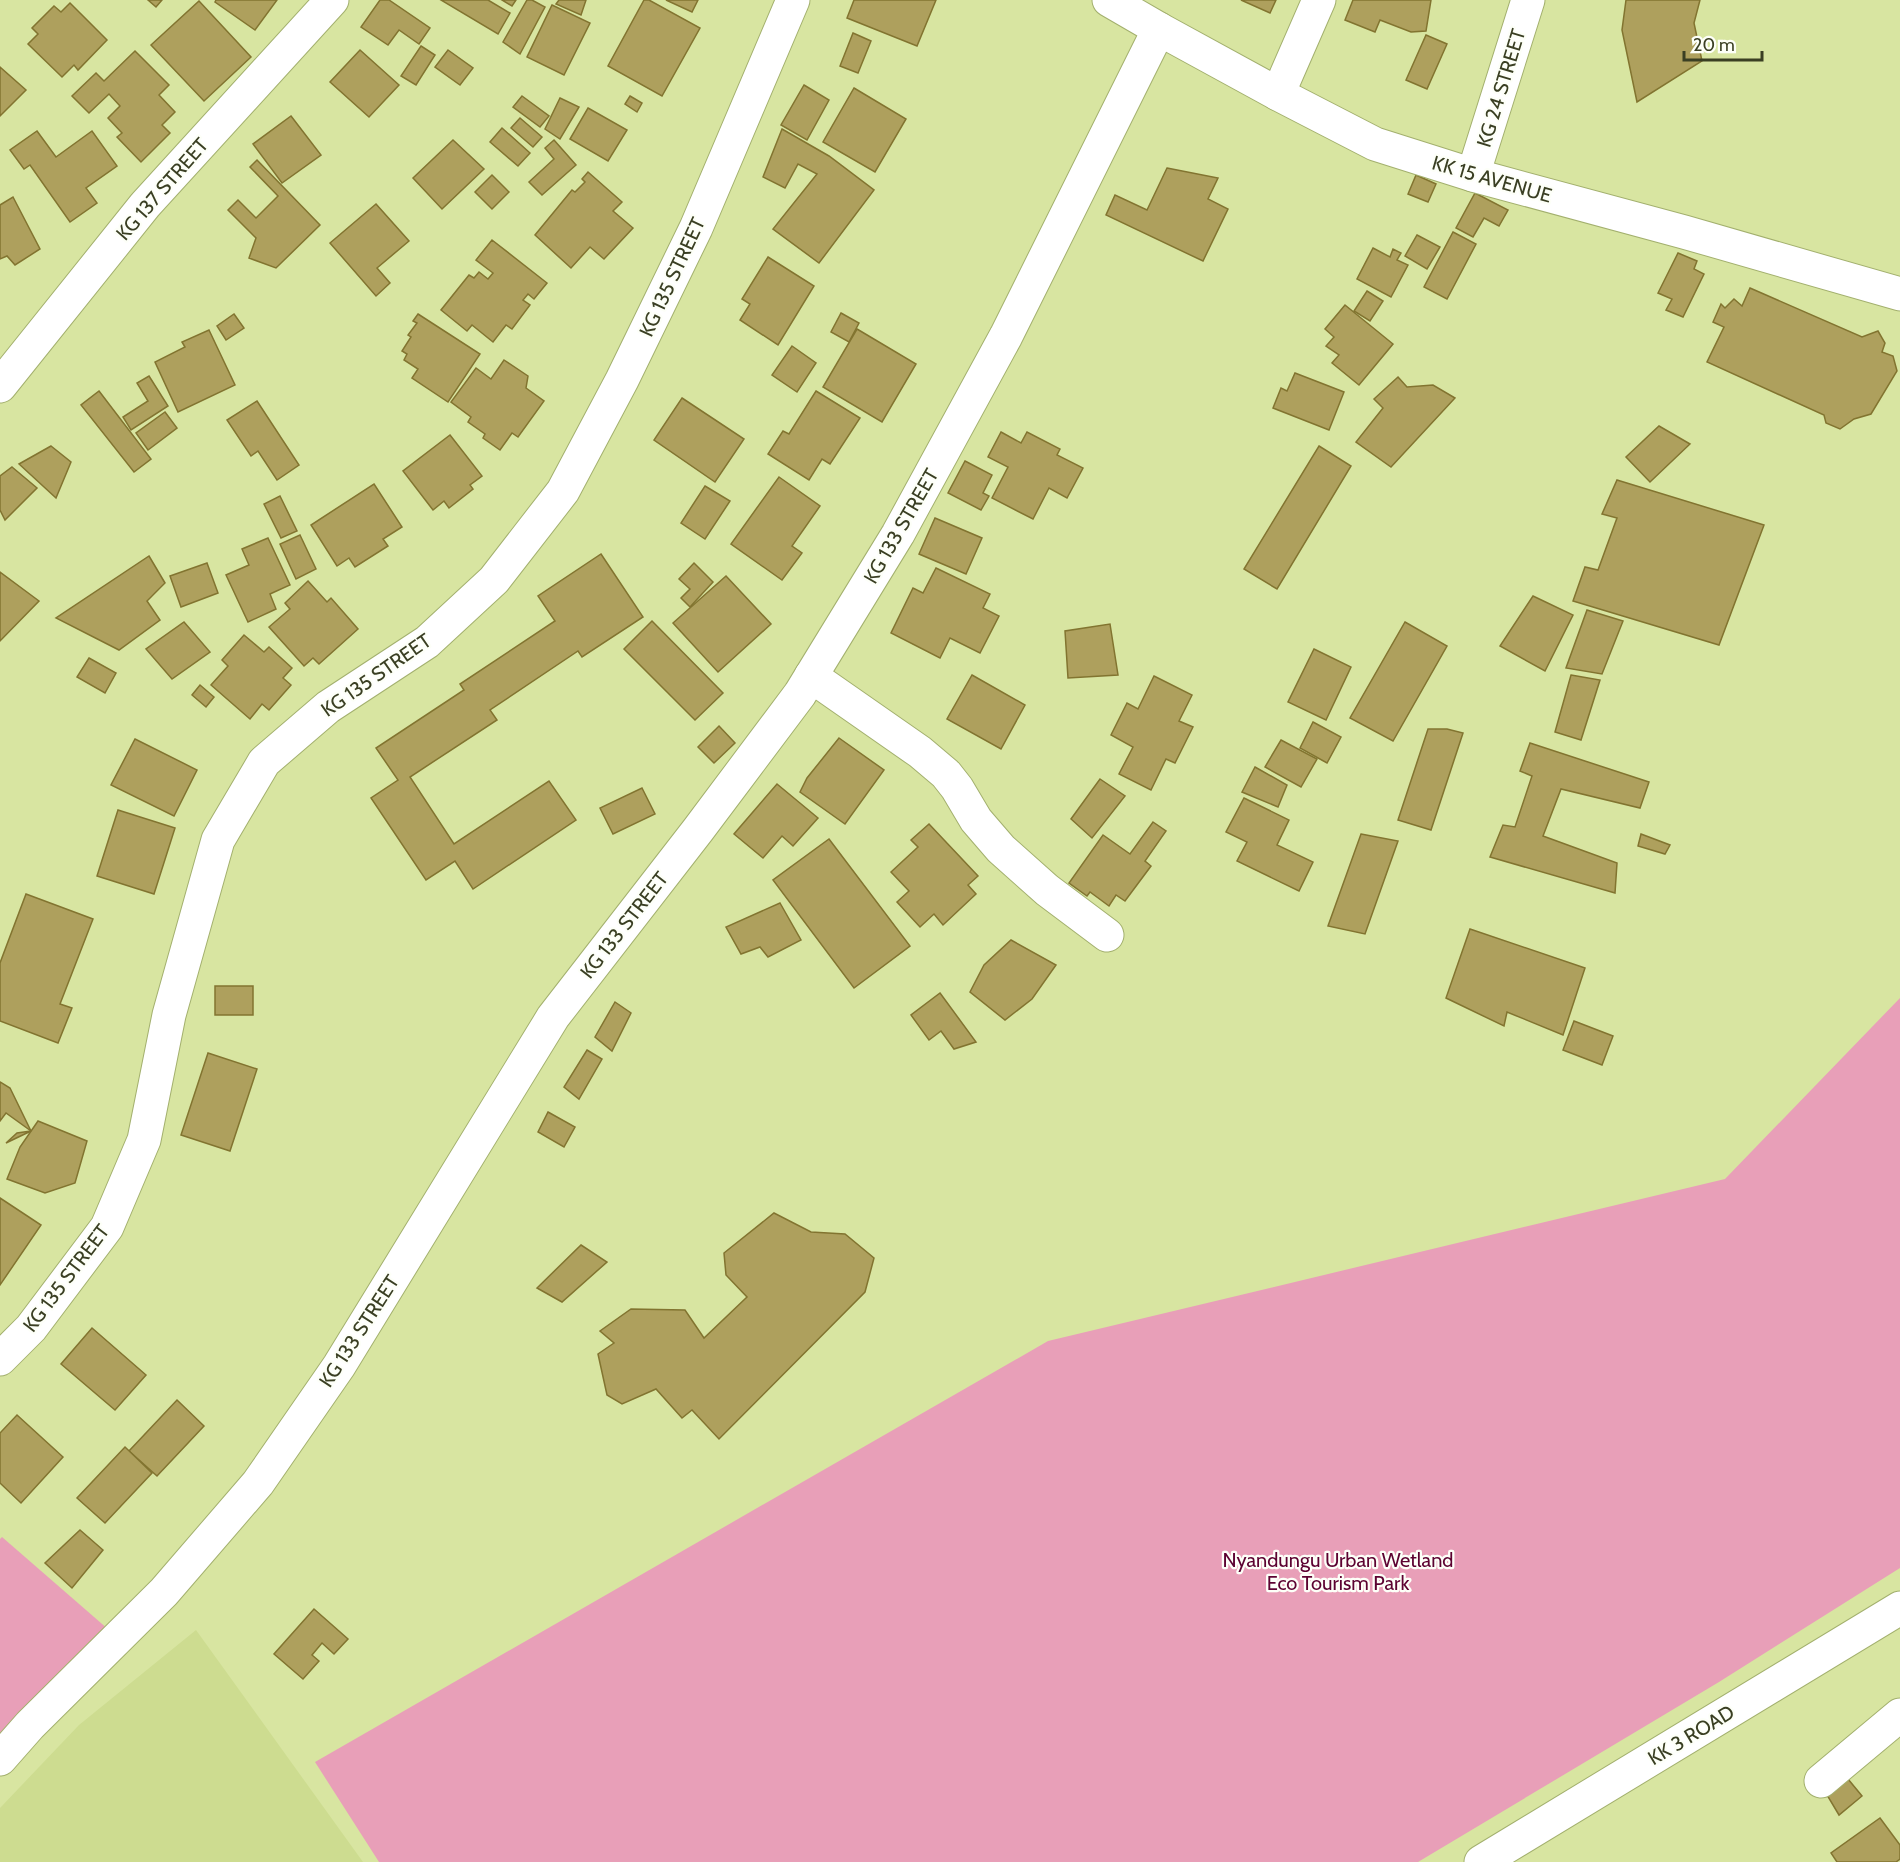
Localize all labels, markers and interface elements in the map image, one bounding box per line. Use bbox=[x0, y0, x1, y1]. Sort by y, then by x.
scale bar bbox=[1684, 24, 1762, 62]
street label: KG 24 STREET bbox=[1472, 26, 1530, 150]
text: 20 m bbox=[1693, 34, 1735, 56]
street label: KG 137 STREET bbox=[111, 133, 213, 245]
street label: KK 15 AVENUE bbox=[1429, 150, 1555, 208]
street label: KG 135 STREET bbox=[634, 213, 710, 340]
street label: KG 133 STREET bbox=[858, 464, 944, 588]
street label: KG 135 STREET bbox=[316, 628, 436, 722]
street label: KG 133 STREET bbox=[575, 867, 673, 983]
street label: KG 135 STREET bbox=[18, 1219, 114, 1337]
street label: KG 133 STREET bbox=[314, 1270, 404, 1391]
park label: Nyandungu Urban Wetland Eco Tourism Park bbox=[1223, 1548, 1453, 1595]
street label: KK 3 ROAD bbox=[1643, 1700, 1739, 1770]

